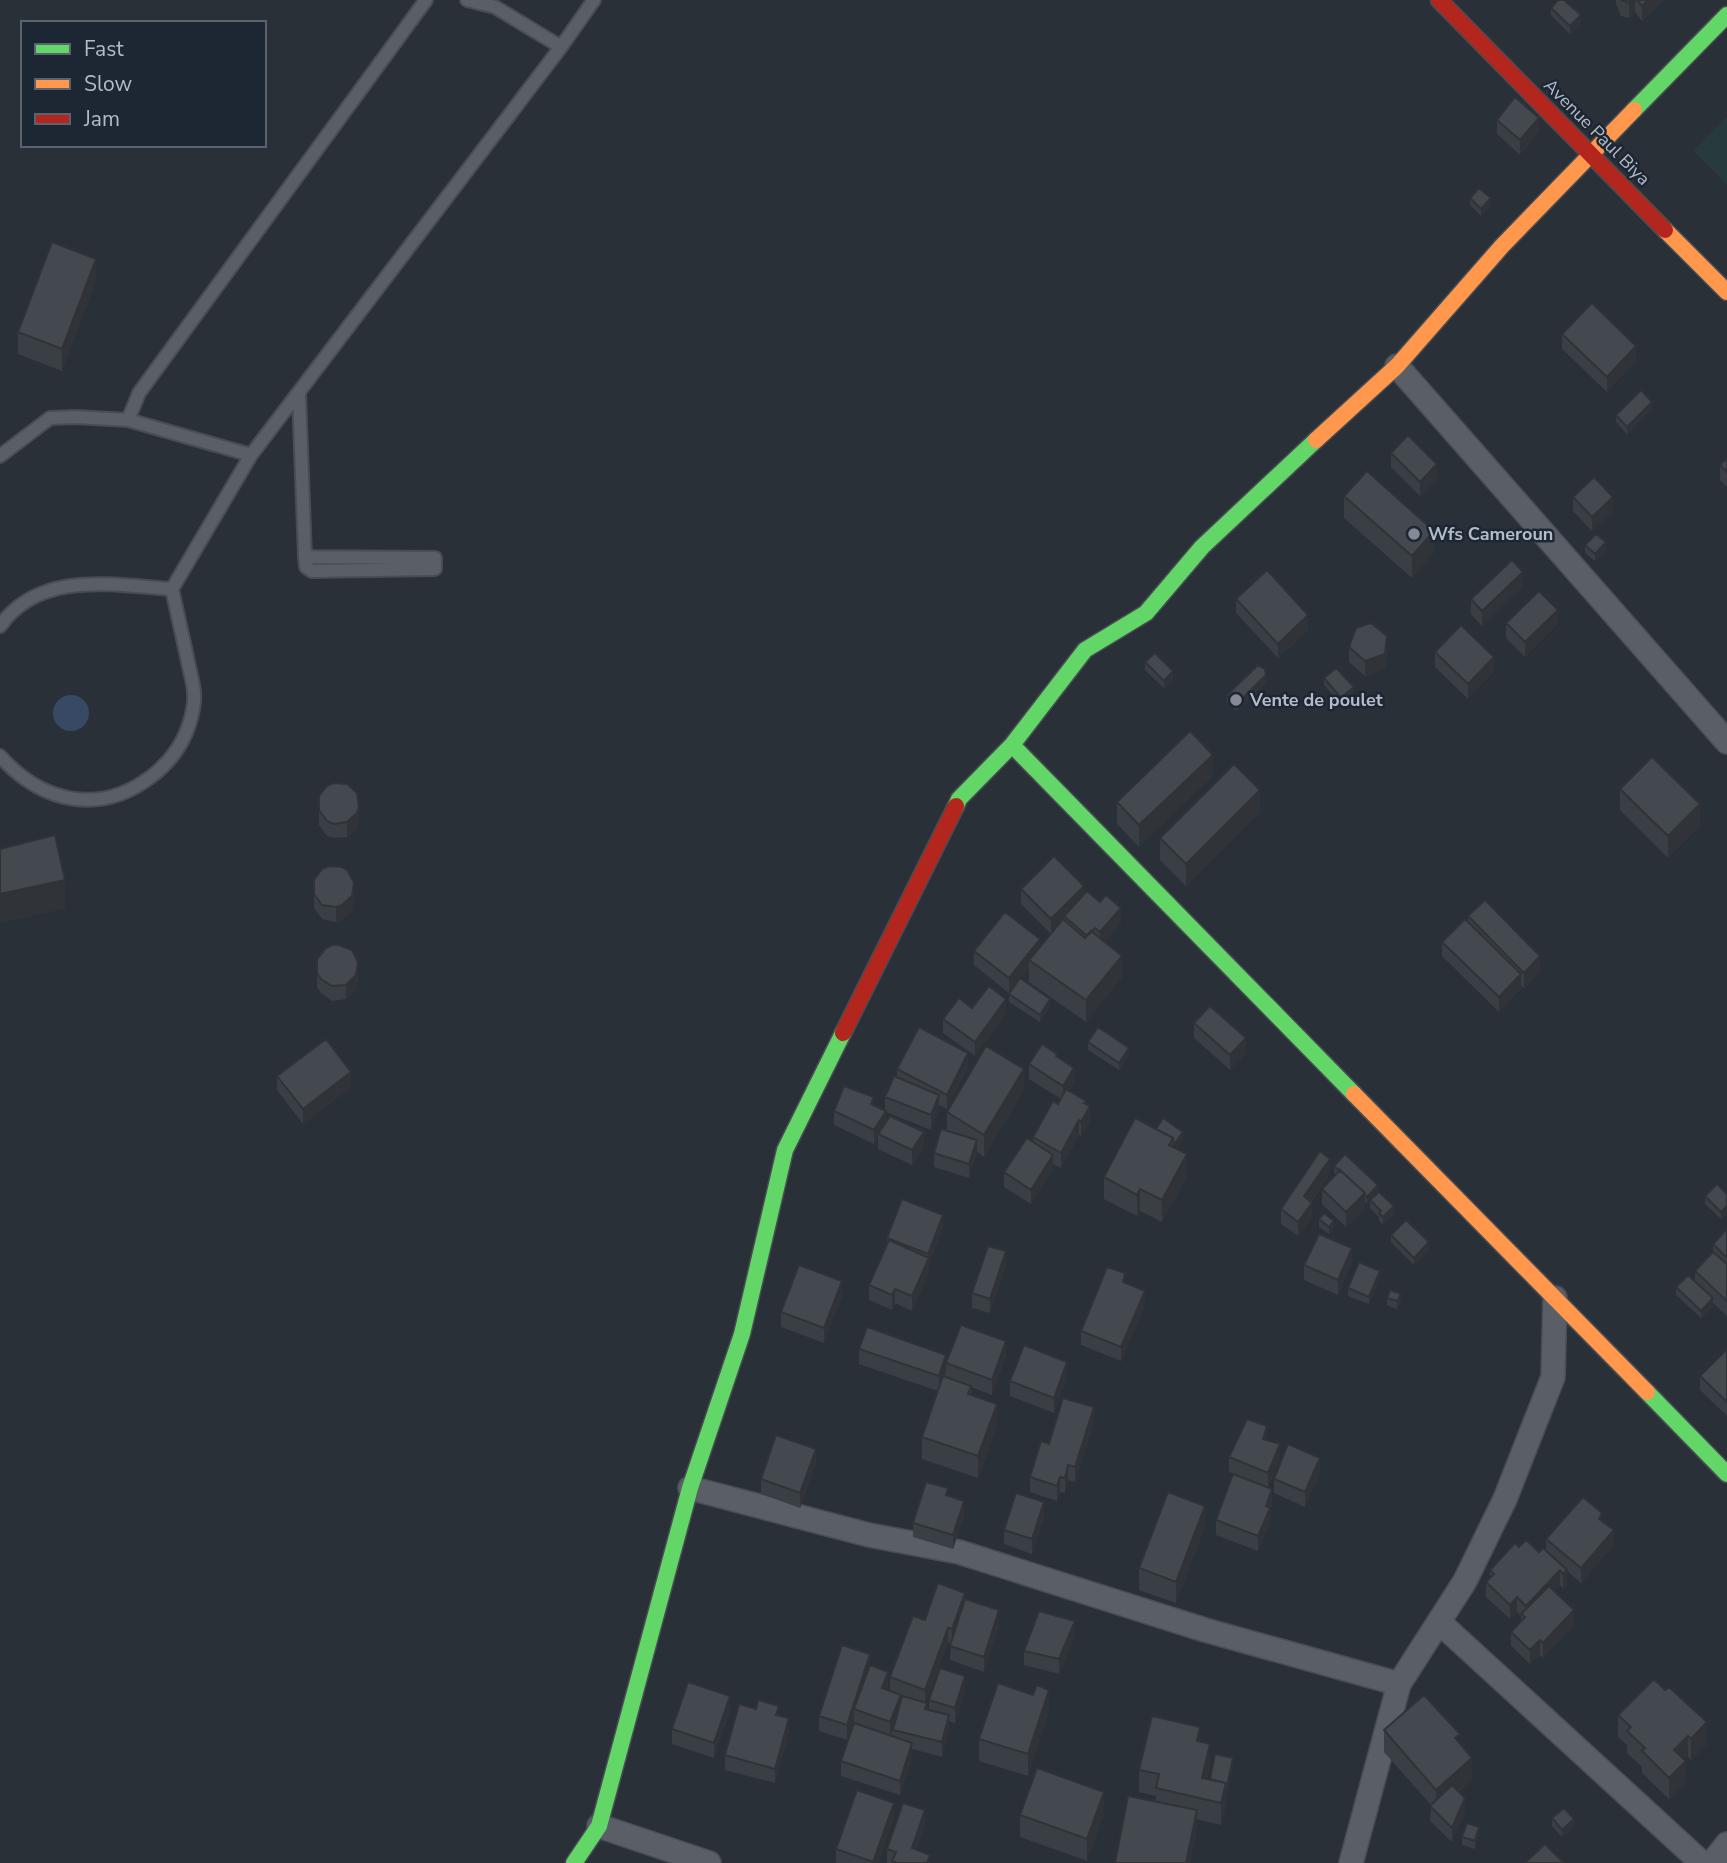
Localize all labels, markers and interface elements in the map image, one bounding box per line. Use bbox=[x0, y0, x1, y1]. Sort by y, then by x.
legend bbox=[21, 21, 266, 147]
text: Fast bbox=[84, 35, 124, 63]
text: Slow bbox=[84, 70, 133, 98]
street label: Avenue Paul Biya bbox=[1539, 74, 1655, 190]
text: Jam bbox=[83, 105, 120, 133]
place label: Wfs Cameroun bbox=[1428, 522, 1553, 546]
marker: Wfs Cameroun bbox=[1406, 526, 1422, 542]
place label: Vente de poulet bbox=[1249, 688, 1383, 712]
marker: Vente de poulet bbox=[1228, 692, 1244, 708]

